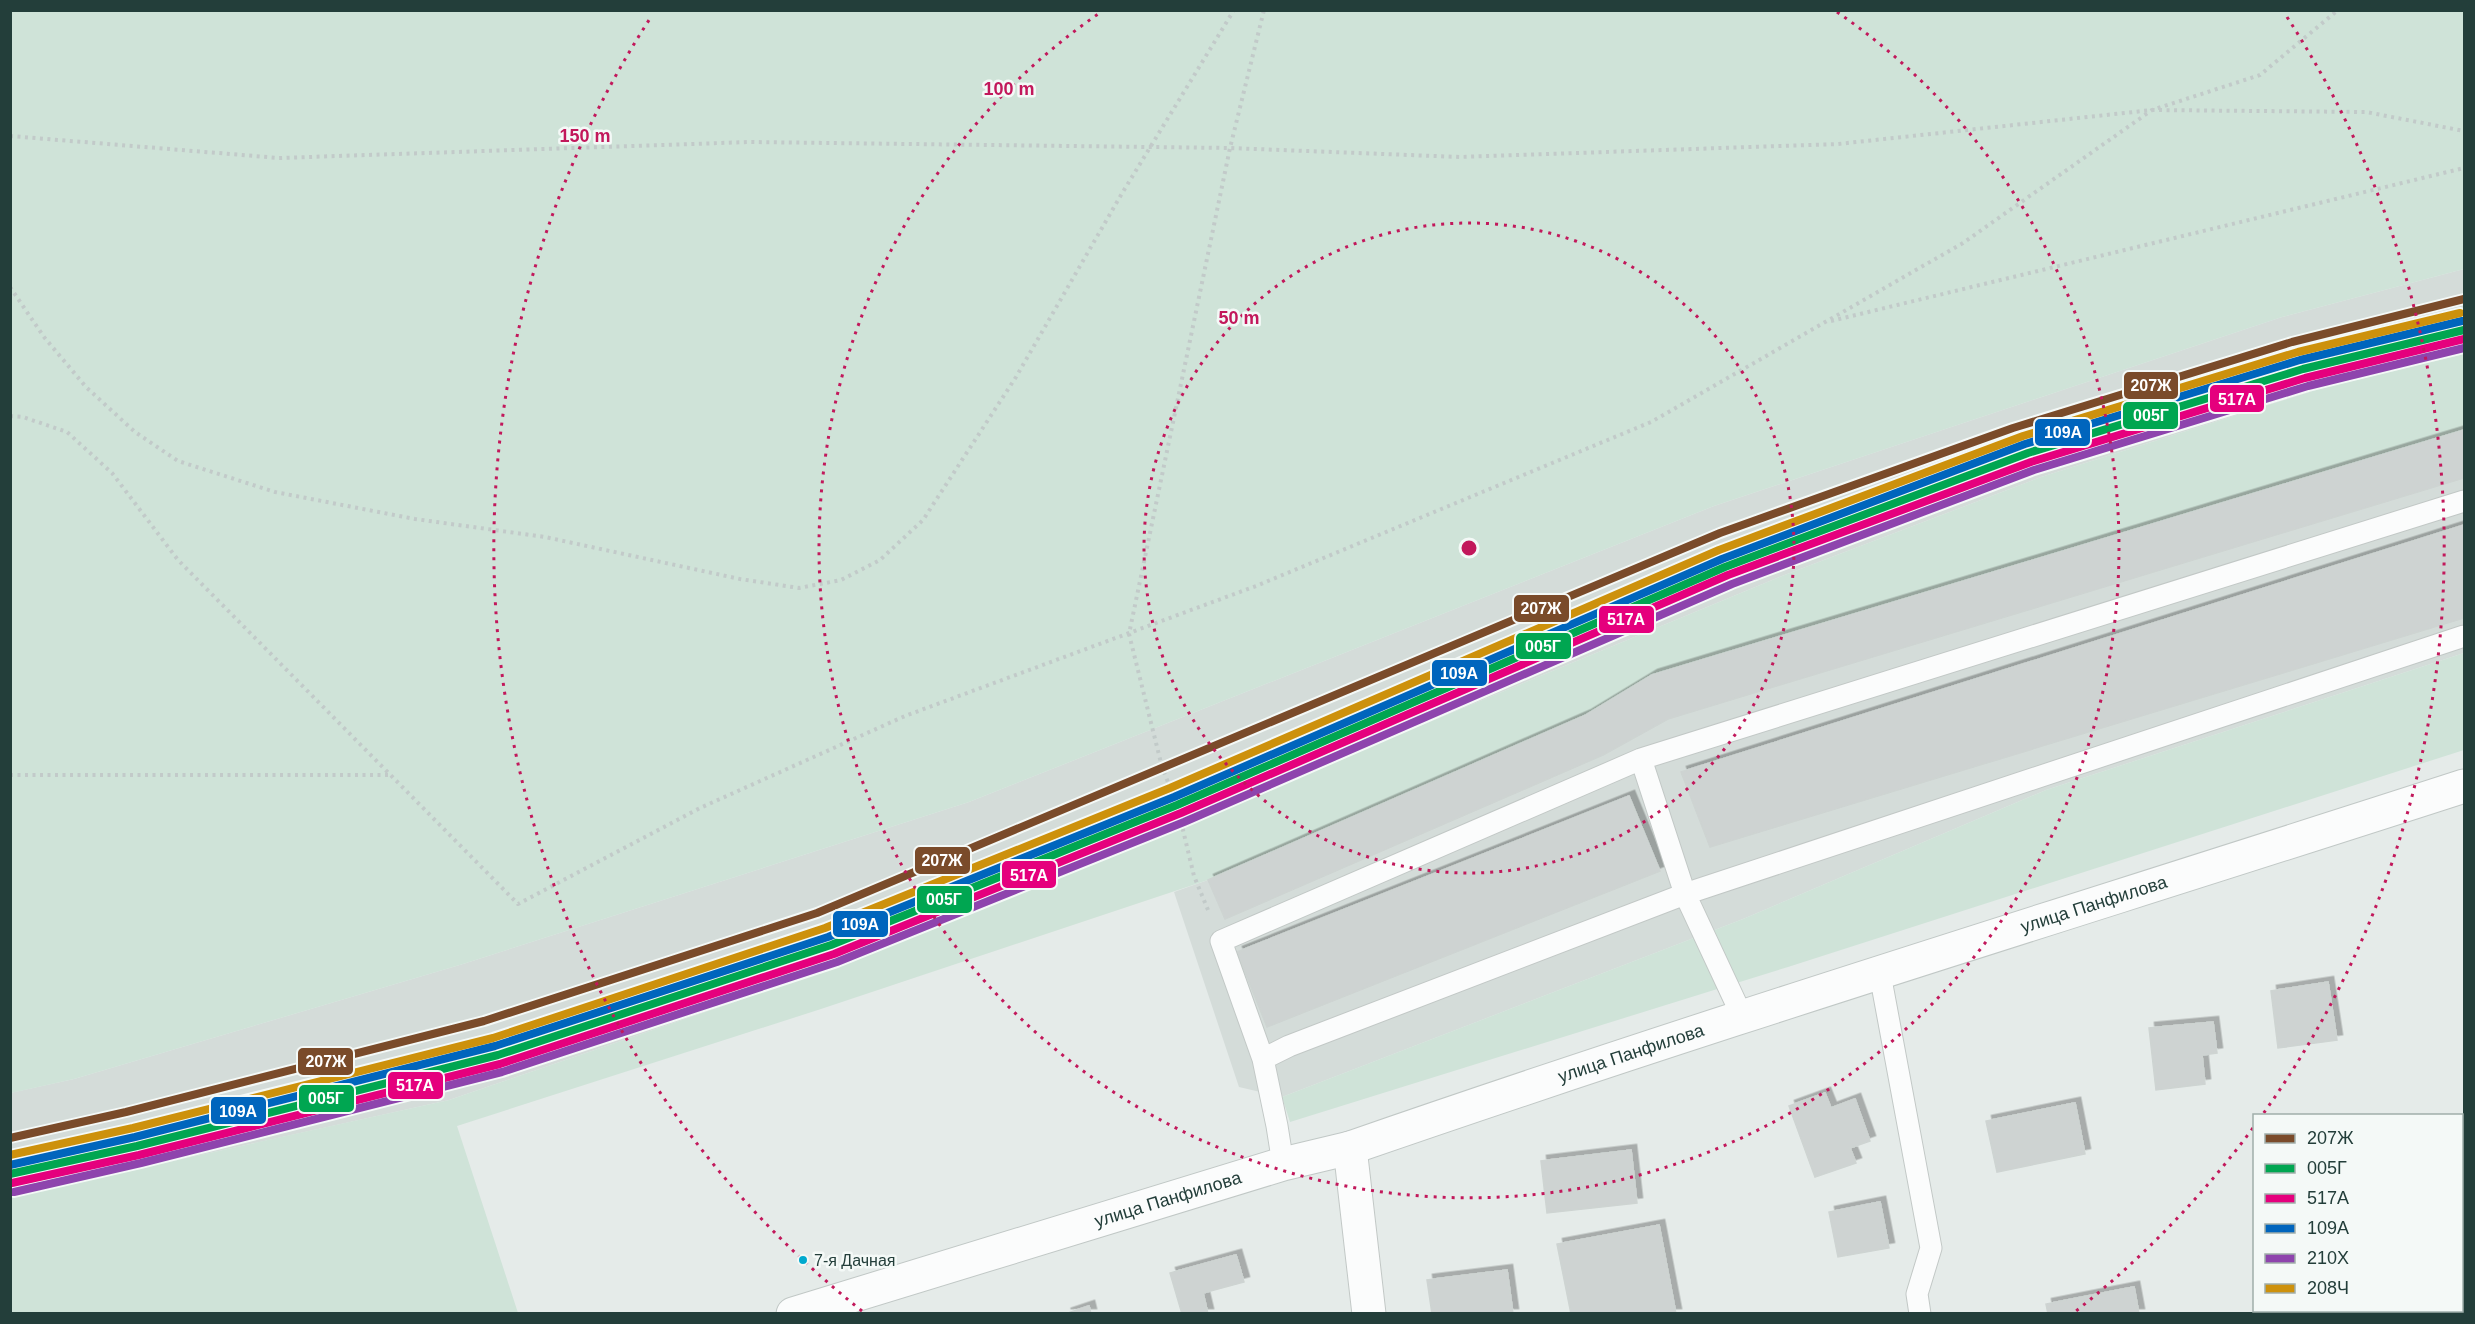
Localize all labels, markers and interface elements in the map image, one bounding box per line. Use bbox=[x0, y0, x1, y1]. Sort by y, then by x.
text: 100 m bbox=[983, 79, 1035, 99]
text: 150 m bbox=[559, 126, 611, 146]
text: 50 m bbox=[1218, 308, 1260, 328]
line badge: 207Ж bbox=[2123, 371, 2179, 400]
text: 207Ж bbox=[2130, 377, 2172, 394]
line badge: 517А bbox=[2209, 384, 2265, 413]
text: 517А bbox=[2218, 391, 2257, 408]
line badge: 005Г bbox=[2122, 401, 2179, 430]
text: 005Г bbox=[2133, 407, 2169, 424]
line badge: 109А bbox=[2034, 418, 2091, 447]
text: 109А bbox=[2044, 424, 2083, 441]
centre of rings bbox=[1459, 538, 1479, 558]
line badge: 207Ж bbox=[1513, 594, 1570, 623]
text: 207Ж bbox=[1520, 600, 1562, 617]
line badge: 517А bbox=[1598, 605, 1655, 634]
text: 517А bbox=[1607, 611, 1646, 628]
line badge: 005Г bbox=[1515, 632, 1572, 660]
text: 005Г bbox=[1525, 638, 1561, 655]
line badge: 109А bbox=[1431, 659, 1488, 687]
text: 109А bbox=[1440, 665, 1479, 682]
line badge: 207Ж bbox=[914, 846, 971, 875]
text: 207Ж bbox=[921, 852, 963, 869]
line badge: 517А bbox=[1001, 860, 1057, 889]
text: 517А bbox=[1010, 867, 1049, 884]
street label: улица Панфилова bbox=[2018, 871, 2170, 937]
line badge: 005Г bbox=[916, 885, 973, 914]
text: 005Г bbox=[926, 891, 962, 908]
line badge: 109А bbox=[832, 910, 889, 938]
text: 109А bbox=[841, 916, 880, 933]
street label: улица Панфилова bbox=[1556, 1020, 1708, 1087]
line badge: 207Ж bbox=[297, 1047, 354, 1076]
text: 207Ж bbox=[305, 1053, 347, 1070]
line badge: 517А bbox=[387, 1071, 444, 1100]
text: 517А bbox=[396, 1077, 435, 1094]
line badge: 005Г bbox=[298, 1084, 355, 1113]
text: 005Г bbox=[308, 1090, 344, 1107]
line badge: 109А bbox=[210, 1096, 267, 1125]
text: 109А bbox=[219, 1103, 258, 1120]
legend bbox=[2253, 1114, 2463, 1312]
text: 207Ж bbox=[2307, 1128, 2354, 1148]
text: 005Г bbox=[2307, 1158, 2347, 1178]
street label: улица Панфилова bbox=[1092, 1167, 1245, 1231]
text: 517А bbox=[2307, 1188, 2349, 1208]
text: 109А bbox=[2307, 1218, 2349, 1238]
text: 210Х bbox=[2307, 1248, 2349, 1268]
place label: 7-я Дачная bbox=[814, 1252, 895, 1269]
marker: 7-я Дачная bbox=[797, 1254, 809, 1266]
text: 208Ч bbox=[2307, 1278, 2349, 1298]

